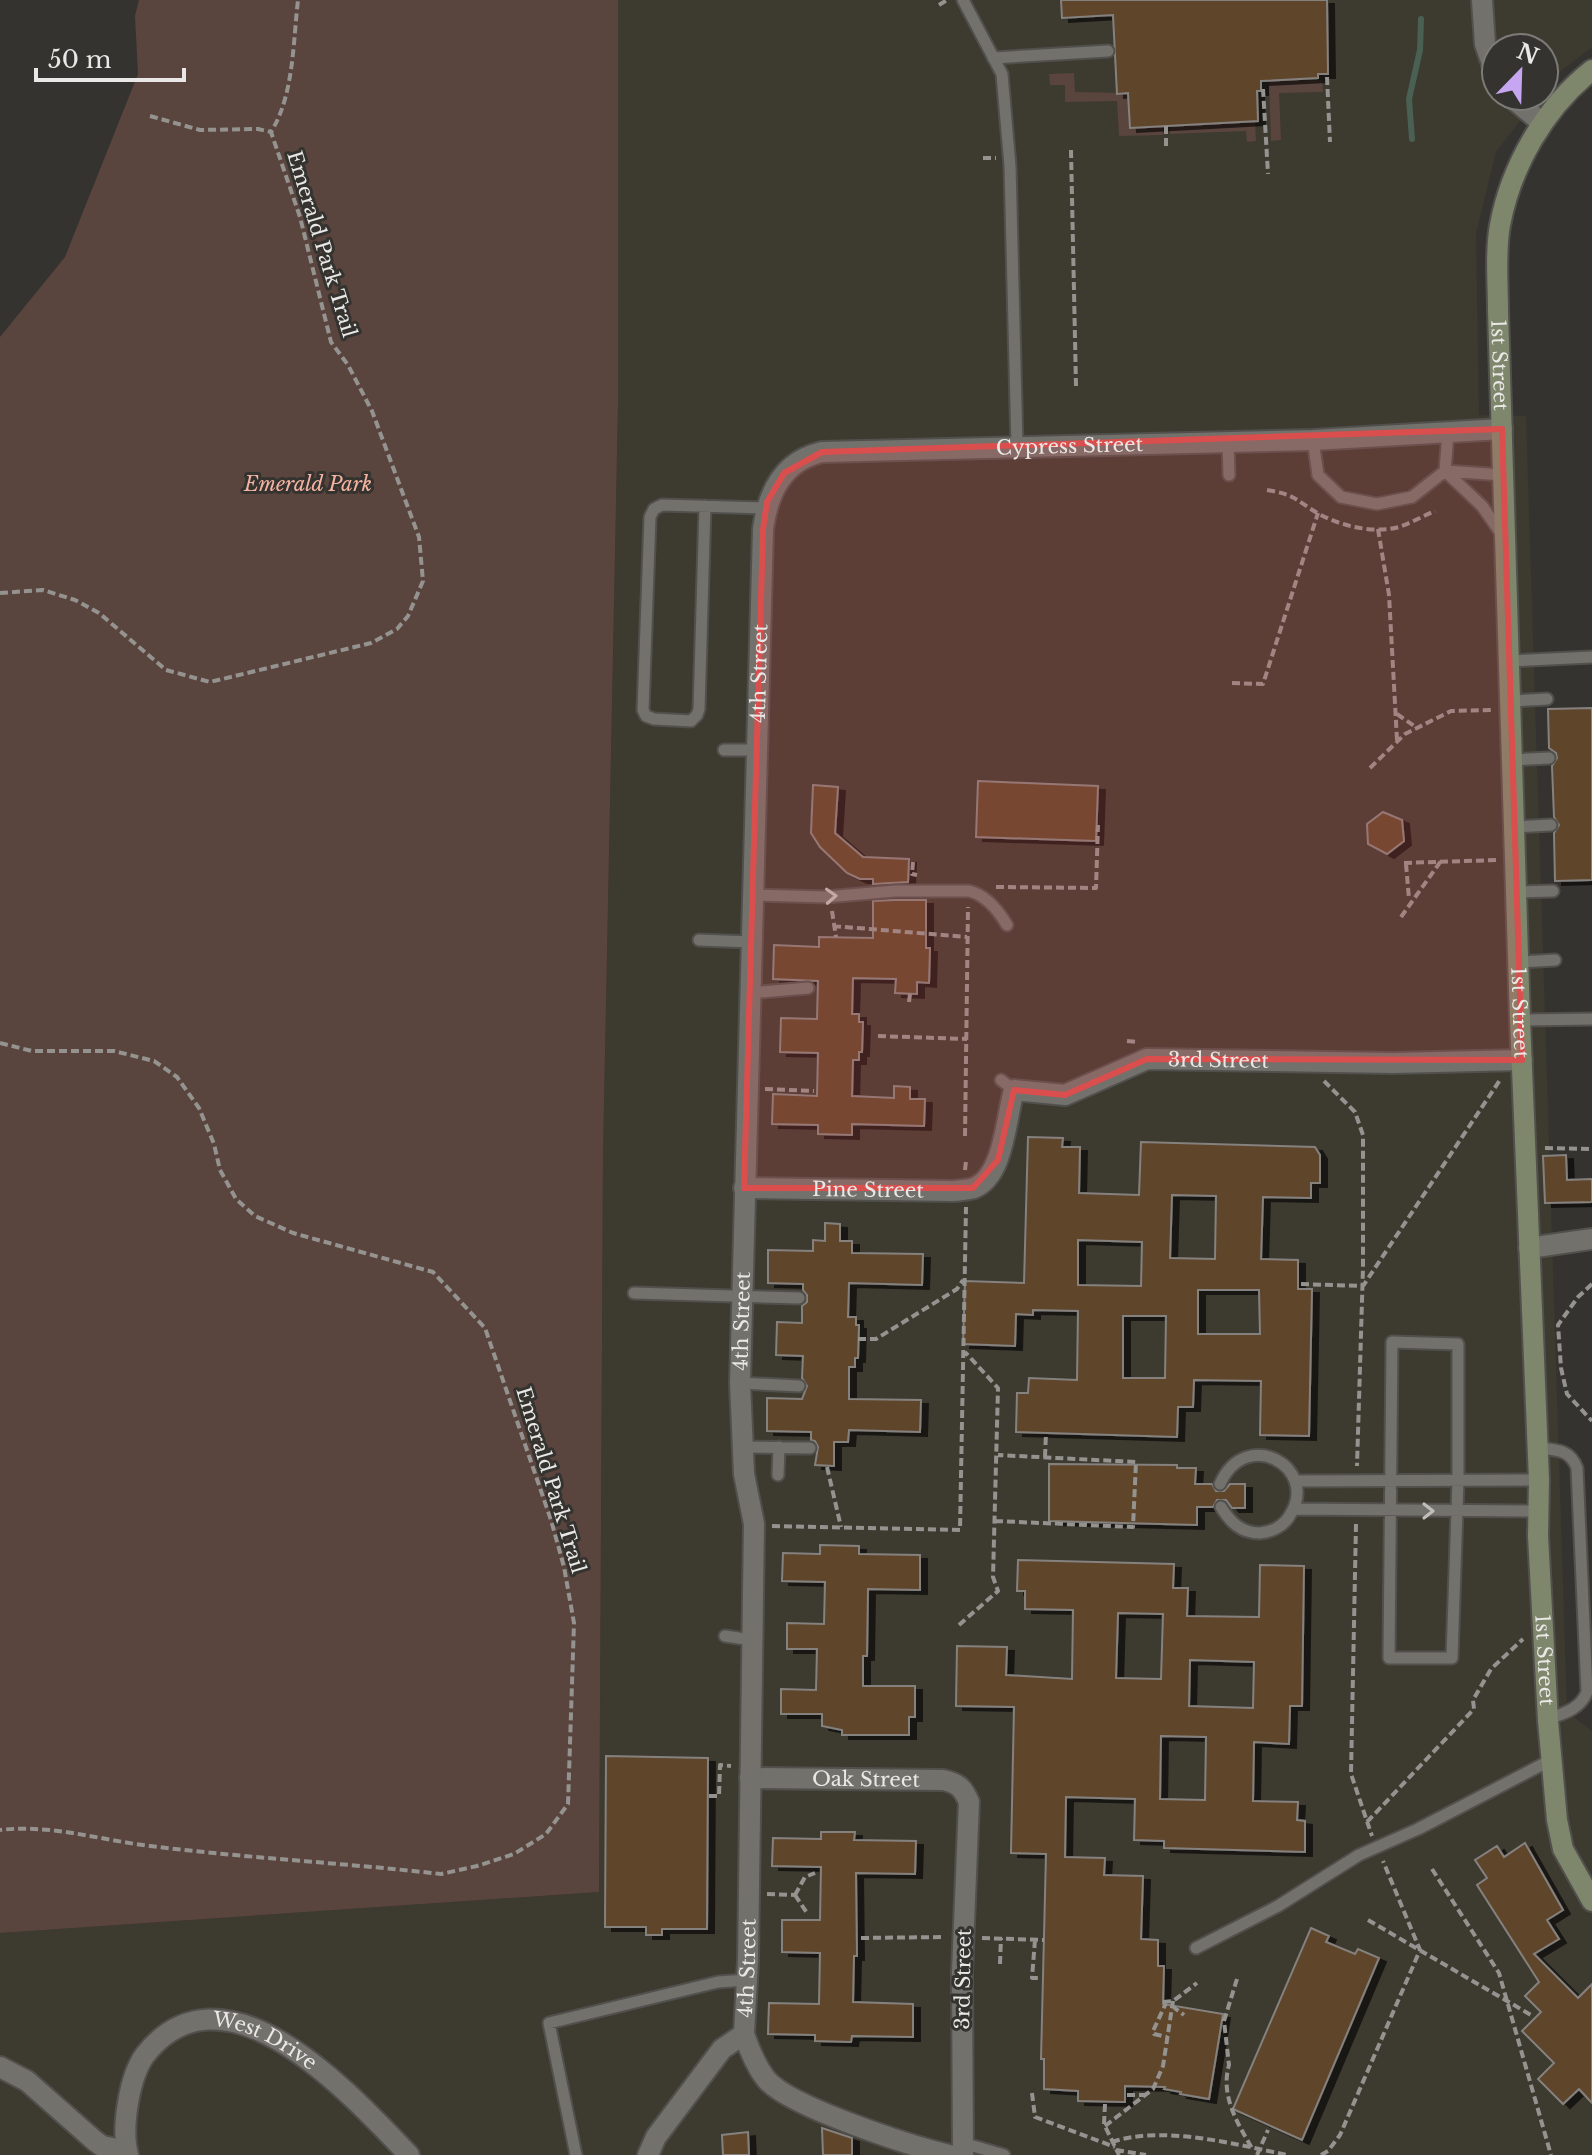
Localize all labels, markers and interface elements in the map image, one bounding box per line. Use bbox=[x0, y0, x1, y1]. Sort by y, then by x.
scale bar bbox=[36, 32, 184, 82]
north arrow bbox=[1480, 32, 1560, 112]
text: N bbox=[1513, 38, 1543, 71]
text: 50 m bbox=[48, 45, 112, 74]
street label: Emerald Park Trail bbox=[282, 148, 362, 340]
street label: 1st Street bbox=[1486, 319, 1513, 411]
street label: Cypress Street bbox=[995, 432, 1144, 460]
park label: Emerald Park bbox=[243, 472, 372, 496]
street label: 4th Street bbox=[746, 623, 772, 723]
one-way arrow bbox=[825, 888, 838, 905]
street label: 1st Street bbox=[1506, 966, 1534, 1059]
street label: 3rd Street bbox=[1168, 1047, 1270, 1073]
street label: Pine Street bbox=[812, 1177, 924, 1203]
street label: 4th Street bbox=[728, 1271, 755, 1371]
street label: Emerald Park Trail bbox=[511, 1384, 591, 1576]
one-way arrow bbox=[1422, 1502, 1435, 1519]
street label: 1st Street bbox=[1530, 1614, 1559, 1707]
street label: Oak Street bbox=[812, 1767, 920, 1792]
street label: 4th Street bbox=[733, 1918, 761, 2018]
street label: 3rd Street bbox=[950, 1928, 976, 2030]
street label: West Drive bbox=[211, 2007, 322, 2075]

